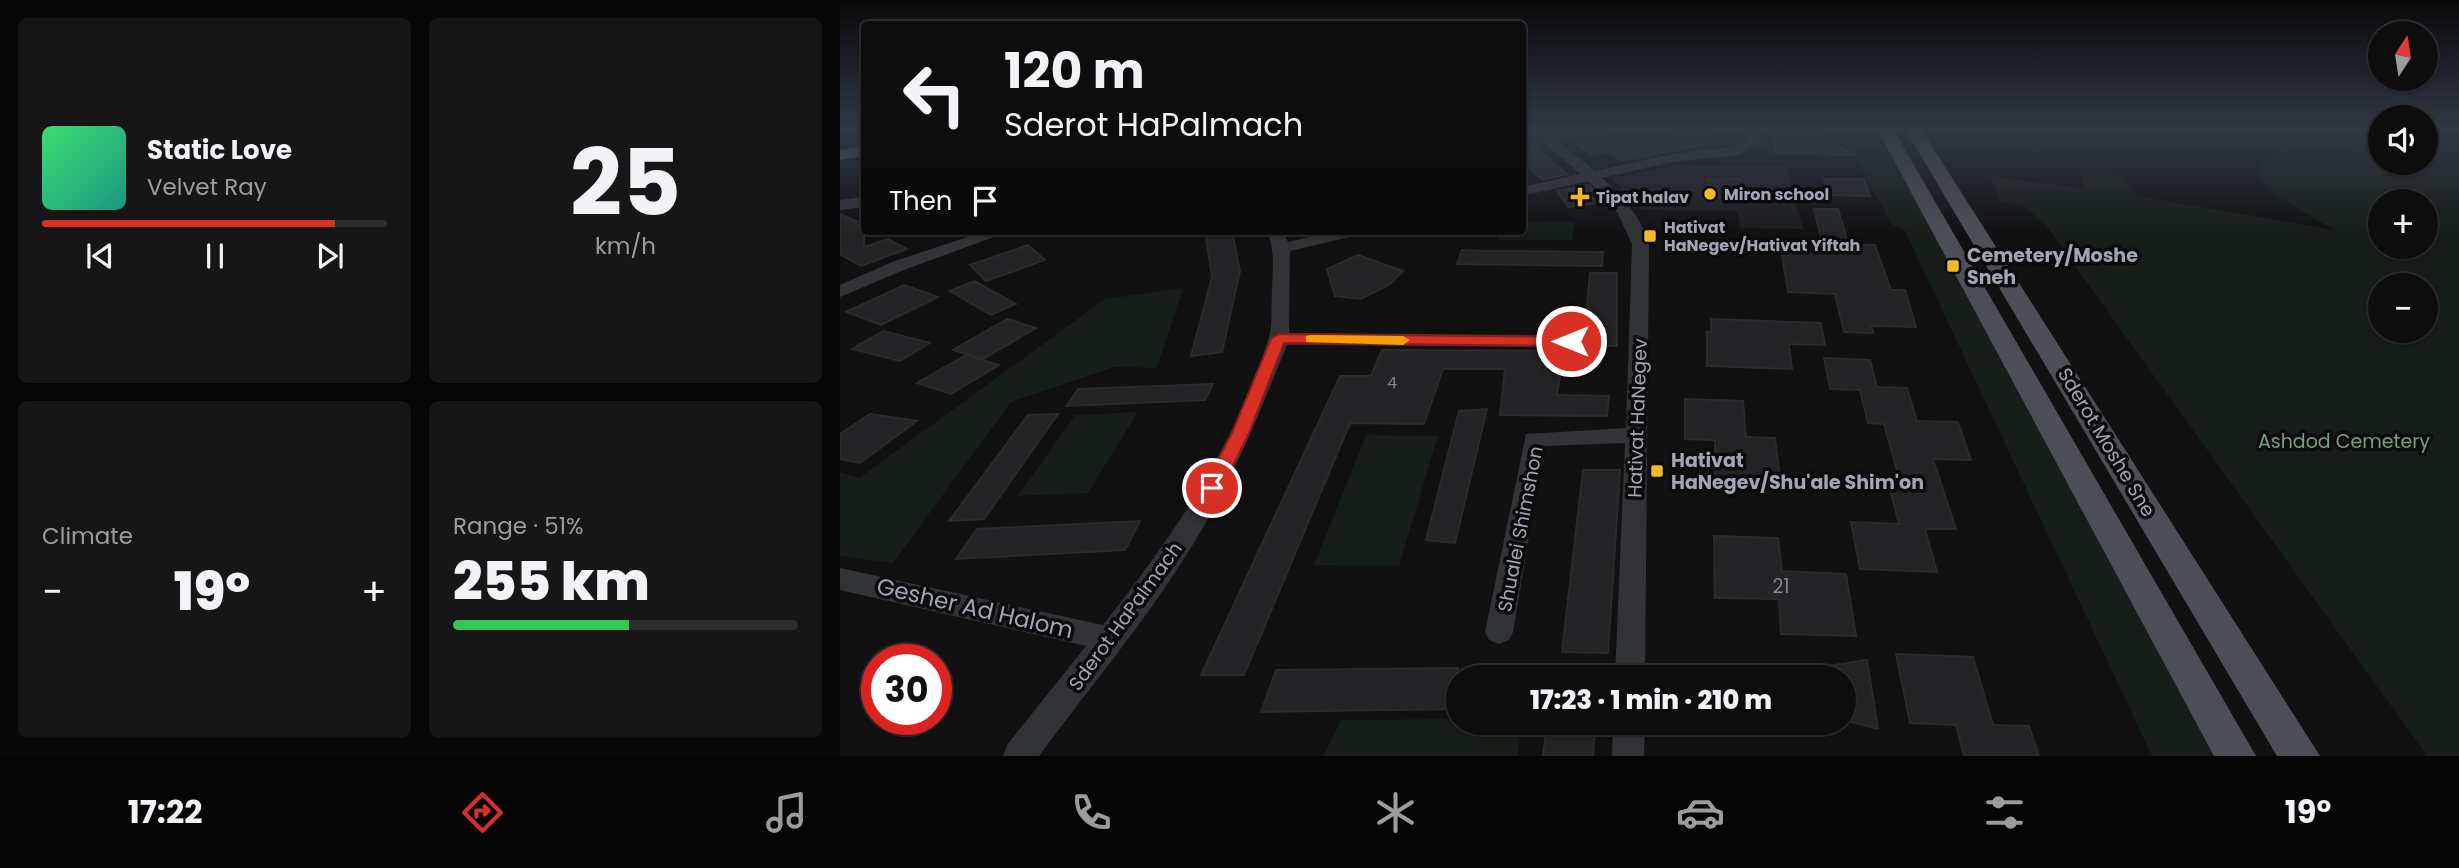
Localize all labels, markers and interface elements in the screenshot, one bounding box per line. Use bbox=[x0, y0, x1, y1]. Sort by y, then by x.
north arrow bbox=[2368, 21, 2438, 91]
map controls bbox=[2368, 21, 2438, 343]
text: 120 m bbox=[1004, 37, 1145, 105]
icon: left bbox=[889, 49, 980, 140]
text: Sderot HaPalmach bbox=[1004, 102, 1303, 147]
button: sound bbox=[2368, 105, 2438, 175]
text: 25 bbox=[570, 119, 681, 247]
text: Static Love bbox=[147, 132, 292, 168]
text: Velvet Ray bbox=[147, 171, 267, 203]
icon: arrive bbox=[966, 182, 1004, 220]
text: Then bbox=[889, 183, 952, 219]
place label: Miron school bbox=[1724, 183, 1829, 206]
place label: Tipat halav bbox=[1596, 186, 1689, 209]
marker: Miron school bbox=[1702, 186, 1718, 202]
marker: Tipat halav bbox=[1570, 187, 1590, 207]
button: + bbox=[2368, 189, 2438, 259]
place label: Hativat HaNegev/Hativat Yiftah bbox=[1664, 216, 1860, 257]
marker: Hativat HaNegev/Hativat Yiftah bbox=[1642, 228, 1658, 244]
text: km/h bbox=[595, 230, 656, 262]
icon: previous bbox=[81, 237, 119, 275]
icon: pause bbox=[196, 237, 234, 275]
icon: next bbox=[311, 237, 349, 275]
place label: Cemetery/Moshe Sneh bbox=[1967, 242, 2138, 291]
marker: Cemetery/Moshe Sneh bbox=[1945, 258, 1961, 274]
button: − bbox=[2368, 273, 2438, 343]
position arrow bbox=[1534, 304, 1608, 378]
street label: Hativat HaNegev bbox=[1621, 338, 1654, 498]
street label: Sderot Moshe Sne bbox=[2051, 363, 2162, 522]
house number: 4 bbox=[1387, 371, 1397, 394]
park label: Ashdod Cemetery bbox=[2258, 428, 2430, 455]
street label: Shualei Shimshon bbox=[1491, 444, 1550, 614]
place label: Hativat HaNegev/Shu'ale Shim'on bbox=[1671, 447, 1924, 496]
pin bbox=[1182, 458, 1242, 518]
marker: Hativat HaNegev/Shu'ale Shim'on bbox=[1649, 463, 1665, 479]
icon: arrive bbox=[1193, 469, 1231, 507]
text: Range · 51% bbox=[453, 510, 583, 542]
text: Climate bbox=[42, 520, 133, 552]
street label: Sderot HaPalmach bbox=[1062, 537, 1189, 696]
text: 255 km bbox=[453, 545, 650, 618]
text: 19° bbox=[174, 555, 250, 628]
text: − bbox=[42, 565, 63, 618]
text: + bbox=[361, 565, 387, 618]
street label: Gesher Ad Halom bbox=[874, 570, 1076, 646]
house number: 21 bbox=[1772, 573, 1790, 600]
speed limit sign: 30 bbox=[861, 644, 952, 735]
text: 17:23 · 1 min · 210 m bbox=[1530, 682, 1772, 718]
icon: directions bbox=[458, 788, 507, 837]
icon: music bbox=[762, 788, 811, 837]
icon: phone bbox=[1067, 788, 1116, 837]
icon: climate bbox=[1371, 788, 1420, 837]
icon: car bbox=[1676, 788, 1725, 837]
icon: filters bbox=[1980, 788, 2029, 837]
text: 17:22 bbox=[128, 789, 203, 834]
text: 19° bbox=[2285, 789, 2331, 834]

